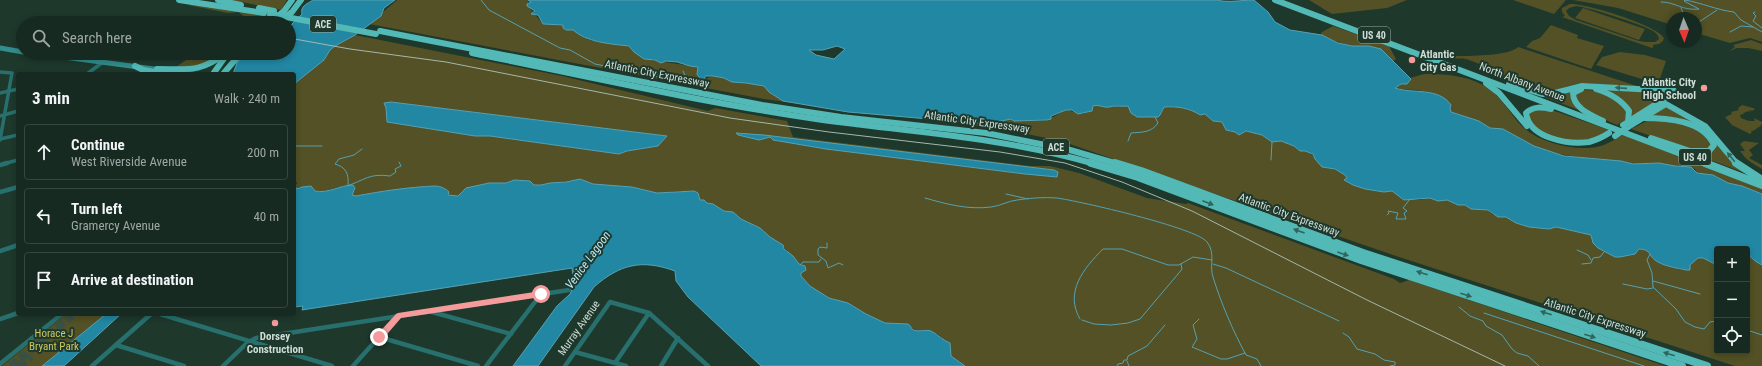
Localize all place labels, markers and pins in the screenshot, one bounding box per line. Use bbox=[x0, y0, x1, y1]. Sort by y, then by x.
place label: Atlantic City Gas bbox=[1420, 48, 1456, 74]
marker: Atlantic City Gas bbox=[1407, 55, 1417, 65]
place label: Atlantic City High School bbox=[1642, 76, 1696, 102]
marker: Atlantic City High School bbox=[1699, 83, 1709, 93]
marker: Dorsey Construction bbox=[270, 318, 280, 328]
place label: Dorsey Construction bbox=[247, 330, 303, 356]

